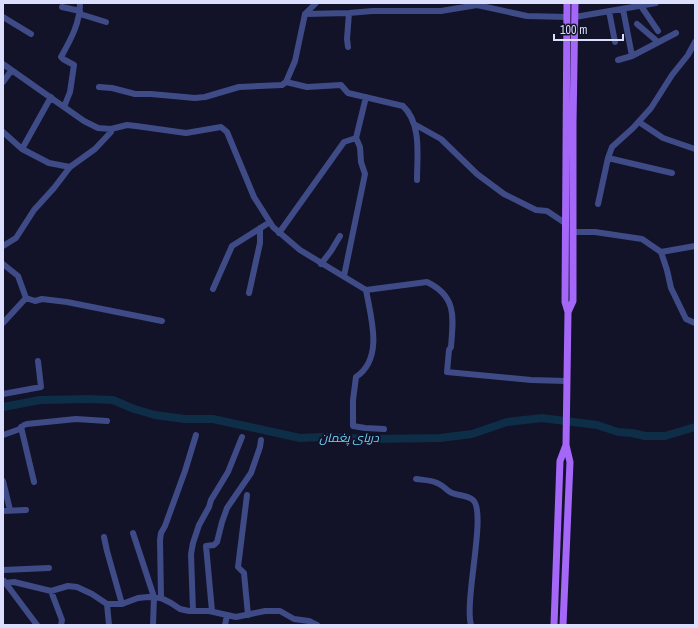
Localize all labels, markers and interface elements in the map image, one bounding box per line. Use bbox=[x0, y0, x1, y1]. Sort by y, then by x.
scale bar bbox=[554, 16, 623, 42]
text: 100 m bbox=[560, 22, 587, 38]
water label: دریای پغمان bbox=[319, 430, 380, 446]

